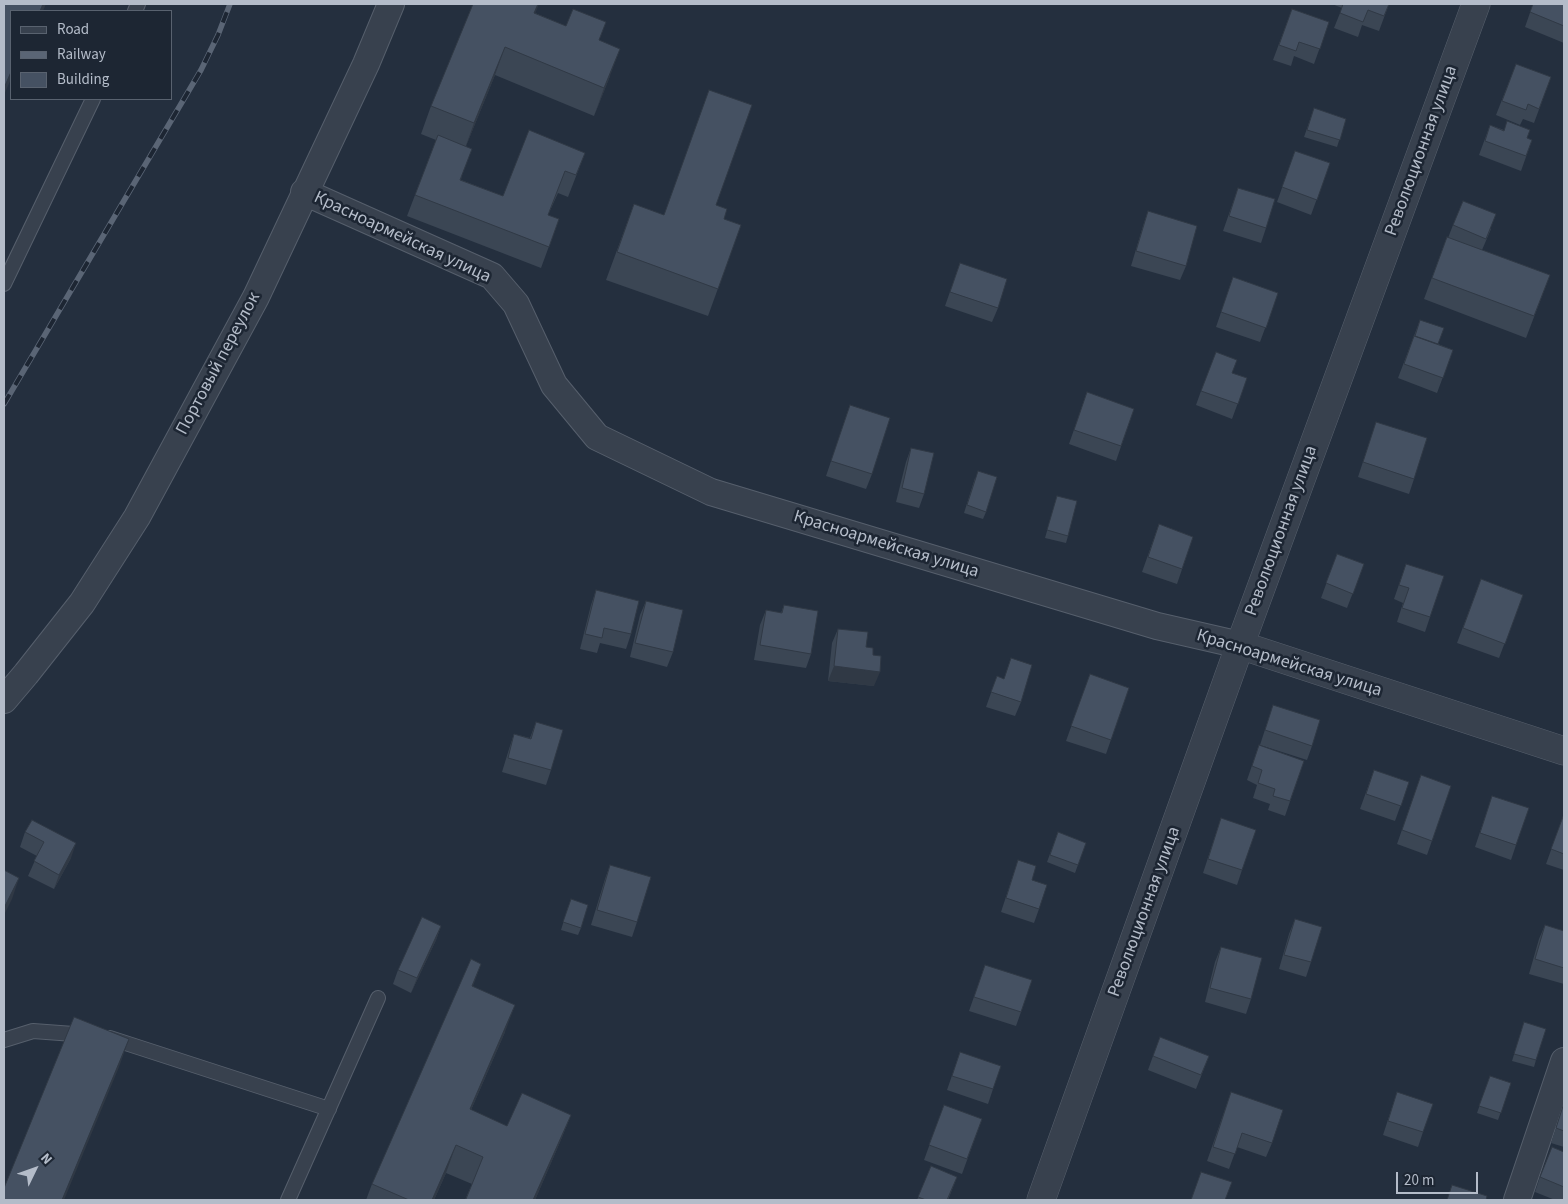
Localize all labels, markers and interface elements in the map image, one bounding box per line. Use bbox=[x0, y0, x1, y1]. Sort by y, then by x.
legend bbox=[10, 10, 172, 100]
text: Road bbox=[57, 19, 89, 40]
text: Railway bbox=[57, 44, 106, 65]
street label: Революционная улица bbox=[1381, 63, 1463, 239]
text: Building bbox=[57, 69, 109, 90]
street label: Красноармейская улица bbox=[310, 187, 494, 289]
street label: Портовый переулок bbox=[172, 289, 266, 439]
street label: Революционная улица bbox=[1241, 443, 1323, 619]
street label: Красноармейская улица bbox=[791, 507, 981, 583]
street label: Красноармейская улица bbox=[1194, 626, 1384, 702]
street label: Революционная улица bbox=[1104, 824, 1186, 1000]
north arrow bbox=[10, 1144, 60, 1194]
text: N bbox=[36, 1149, 57, 1169]
scale bar bbox=[1398, 1162, 1480, 1194]
text: 20 m bbox=[1404, 1170, 1434, 1191]

